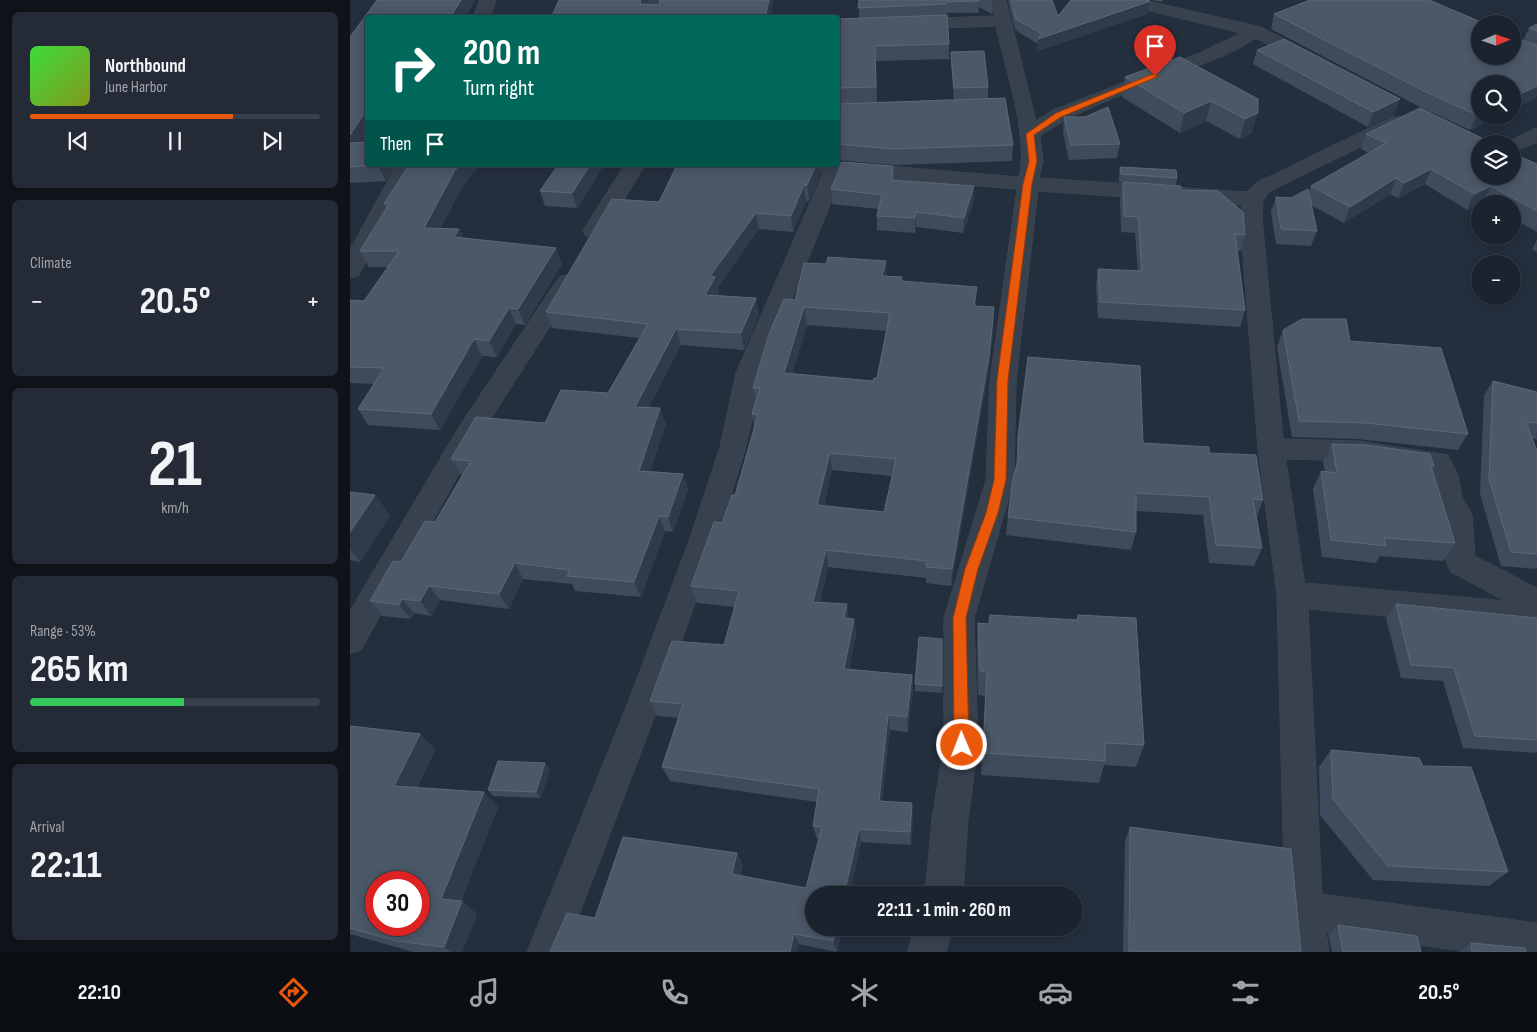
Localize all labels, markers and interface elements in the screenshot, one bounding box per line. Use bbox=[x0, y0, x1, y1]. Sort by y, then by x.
north arrow bbox=[1471, 15, 1521, 65]
map controls bbox=[1471, 15, 1521, 305]
pin bbox=[1134, 25, 1176, 76]
text: 200 m bbox=[463, 32, 540, 75]
icon: arrive bbox=[1141, 32, 1169, 60]
icon: right bbox=[380, 35, 445, 100]
text: Northbound bbox=[105, 55, 186, 78]
text: Turn right bbox=[463, 75, 534, 102]
button: search bbox=[1471, 75, 1521, 125]
text: June Harbor bbox=[105, 78, 168, 97]
icon: previous bbox=[64, 127, 92, 155]
icon: pause bbox=[161, 127, 189, 155]
icon: next bbox=[258, 127, 286, 155]
icon: arrive bbox=[421, 130, 449, 158]
text: Then bbox=[380, 133, 411, 156]
button: layers bbox=[1471, 135, 1521, 185]
button: + bbox=[1471, 195, 1521, 245]
text: Climate bbox=[30, 254, 72, 273]
button: − bbox=[1471, 255, 1521, 305]
text: 20.5° bbox=[139, 279, 211, 324]
text: − bbox=[30, 285, 44, 318]
text: + bbox=[306, 285, 320, 318]
text: 21 bbox=[148, 427, 202, 505]
text: km/h bbox=[161, 499, 189, 518]
text: Range · 53% bbox=[30, 622, 96, 641]
text: 265 km bbox=[30, 647, 128, 692]
position arrow bbox=[935, 718, 987, 770]
text: Arrival bbox=[30, 818, 64, 837]
text: 22:11 bbox=[30, 843, 102, 888]
speed limit sign: 30 bbox=[365, 871, 430, 936]
text: 22:11 · 1 min · 260 m bbox=[877, 899, 1011, 922]
icon: directions bbox=[276, 975, 311, 1010]
icon: music bbox=[467, 975, 502, 1010]
icon: phone bbox=[657, 975, 692, 1010]
icon: climate bbox=[847, 975, 882, 1010]
icon: car bbox=[1038, 975, 1073, 1010]
icon: filters bbox=[1228, 975, 1263, 1010]
text: 22:10 bbox=[78, 979, 121, 1006]
text: 20.5° bbox=[1418, 979, 1459, 1006]

